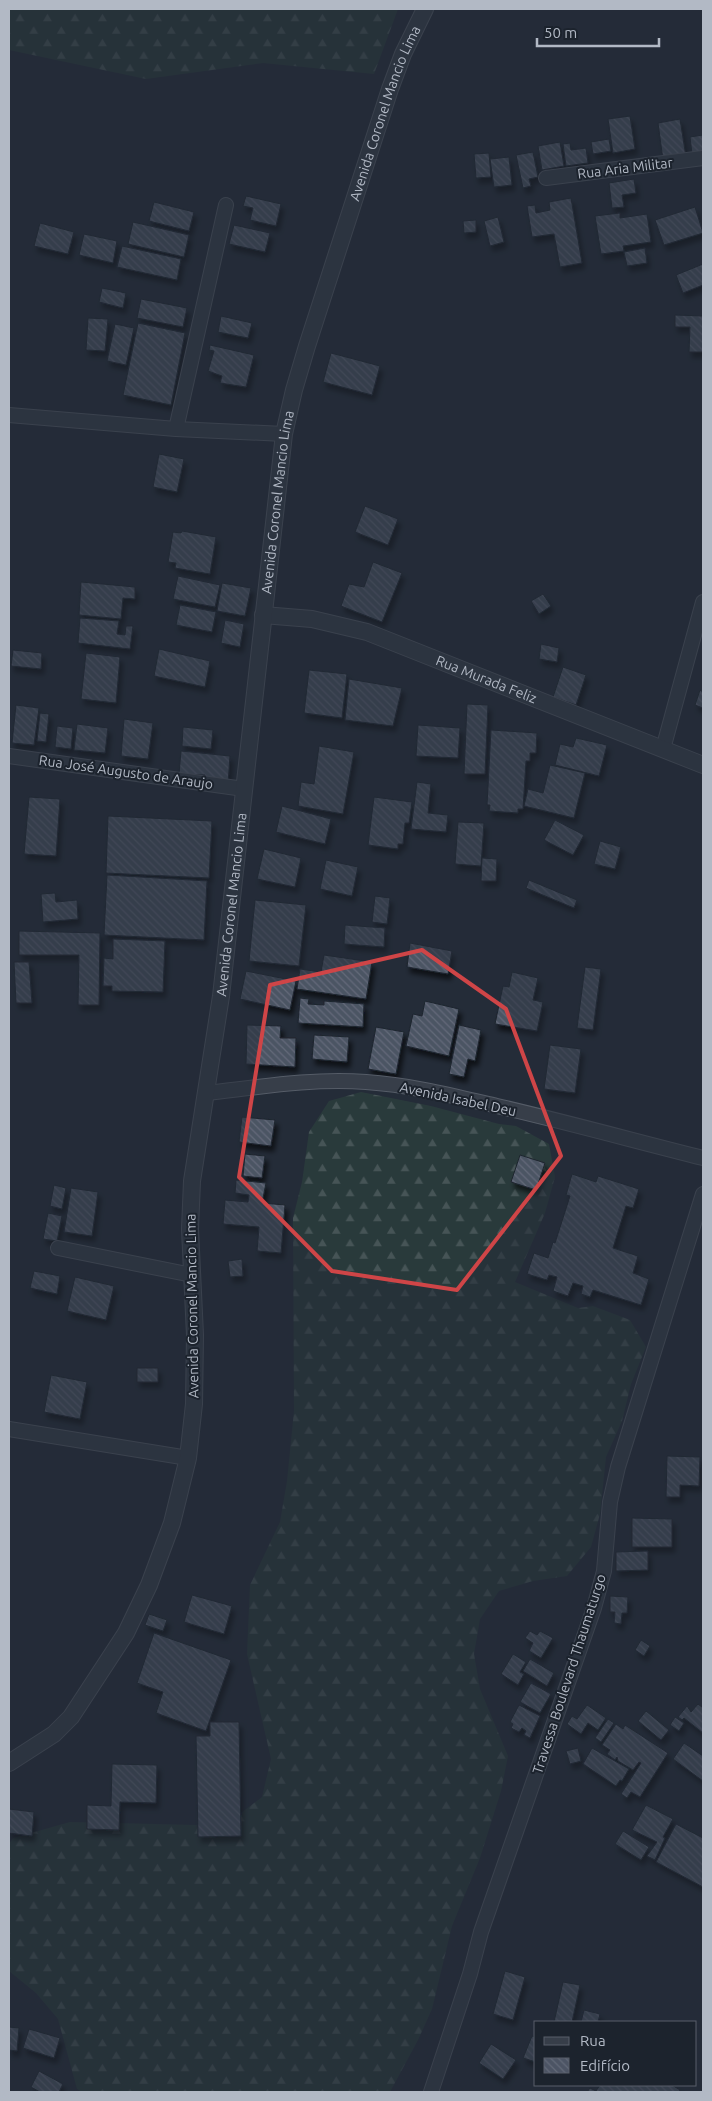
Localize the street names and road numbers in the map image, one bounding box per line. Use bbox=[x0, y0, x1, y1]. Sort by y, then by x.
street label: Avenida Coronel Mancio Lima bbox=[346, 23, 424, 203]
street label: Rua Aria Militar bbox=[576, 154, 674, 182]
street label: Avenida Coronel Mancio Lima bbox=[258, 409, 297, 595]
street label: Rua Murada Feliz bbox=[434, 652, 539, 706]
street label: Rua José Augusto de Araujo bbox=[38, 752, 214, 792]
street label: Avenida Coronel Mancio Lima bbox=[213, 812, 249, 997]
street label: Avenida Isabel Deu bbox=[398, 1079, 518, 1119]
street label: Avenida Coronel Mancio Lima bbox=[182, 1213, 202, 1399]
street label: Travessa Boulevard Thaumaturgo bbox=[529, 1572, 609, 1776]

